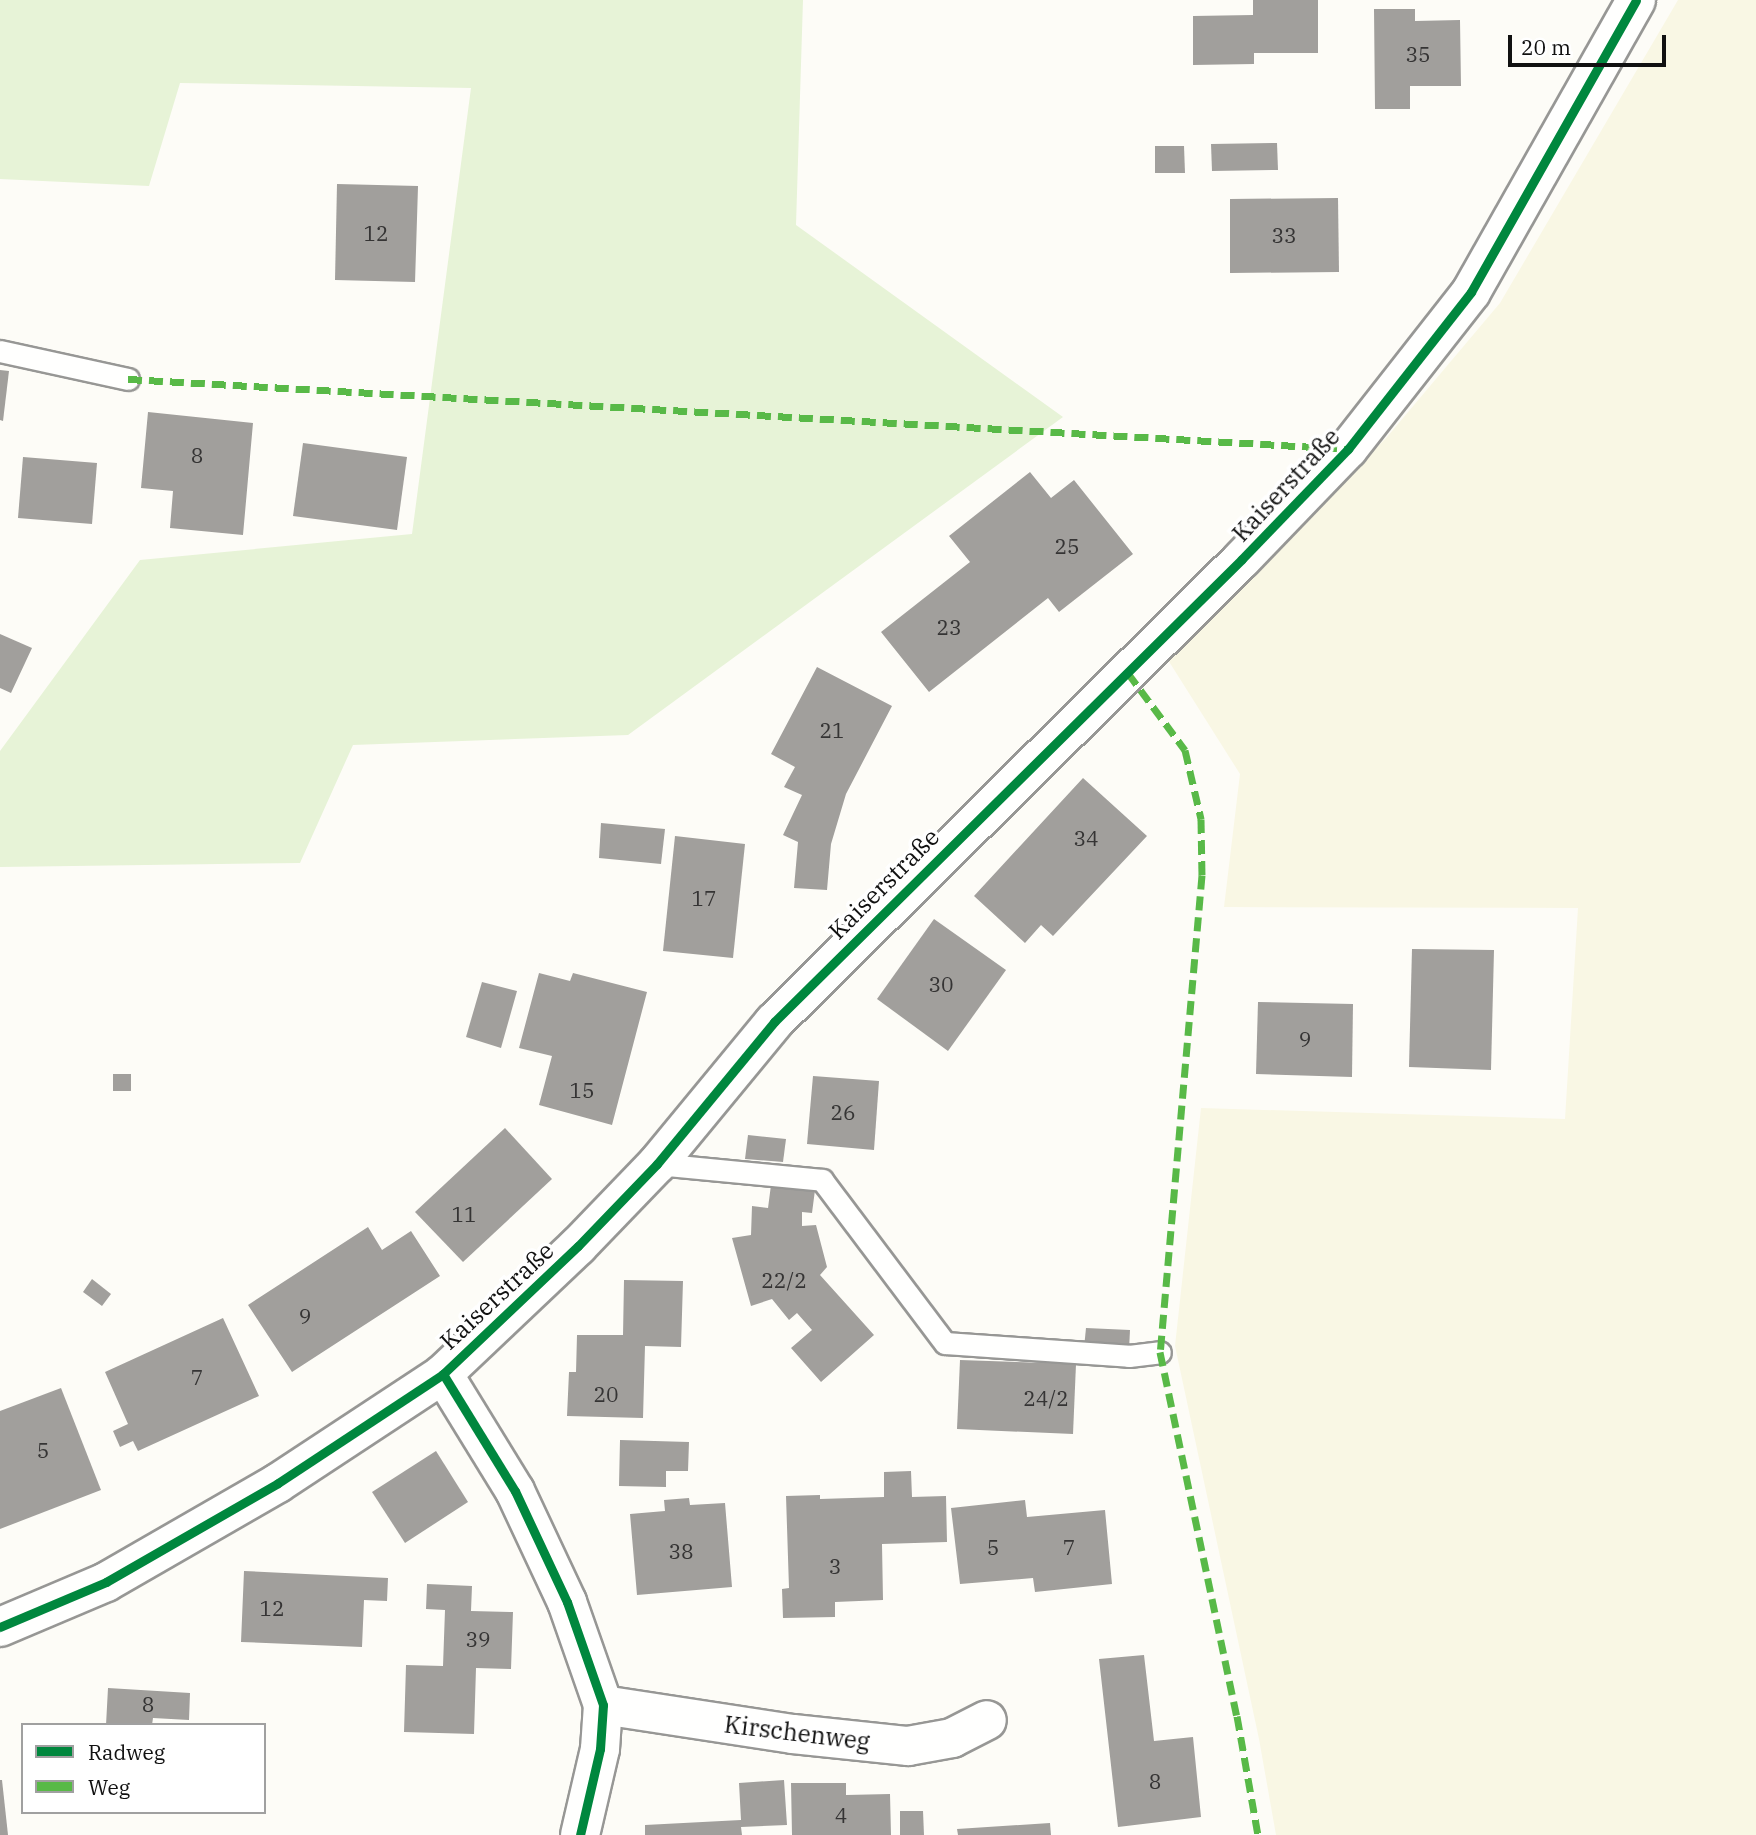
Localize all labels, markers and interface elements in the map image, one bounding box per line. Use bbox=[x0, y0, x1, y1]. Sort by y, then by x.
scale bar bbox=[1511, 21, 1668, 65]
text: 20 m bbox=[1521, 33, 1571, 61]
house number: 35 bbox=[1405, 41, 1431, 67]
house number: 12 bbox=[363, 220, 389, 246]
house number: 33 bbox=[1271, 222, 1297, 248]
street label: Kaiserstraße bbox=[1226, 422, 1346, 548]
house number: 8 bbox=[191, 442, 203, 468]
house number: 25 bbox=[1054, 533, 1080, 559]
house number: 23 bbox=[936, 614, 962, 640]
house number: 21 bbox=[819, 717, 845, 743]
street label: Kaiserstraße bbox=[823, 823, 945, 945]
house number: 34 bbox=[1073, 825, 1099, 851]
house number: 17 bbox=[691, 885, 717, 911]
house number: 30 bbox=[928, 971, 954, 997]
house number: 9 bbox=[1299, 1026, 1311, 1052]
house number: 15 bbox=[569, 1077, 595, 1103]
house number: 26 bbox=[830, 1099, 856, 1125]
house number: 11 bbox=[451, 1201, 477, 1227]
street label: Kaiserstraße bbox=[434, 1236, 560, 1356]
house number: 22/2 bbox=[761, 1267, 807, 1293]
house number: 9 bbox=[299, 1303, 311, 1329]
house number: 7 bbox=[191, 1364, 203, 1390]
house number: 20 bbox=[593, 1381, 619, 1407]
house number: 24/2 bbox=[1023, 1385, 1069, 1411]
house number: 5 bbox=[37, 1437, 49, 1463]
house number: 5 bbox=[987, 1534, 999, 1560]
house number: 7 bbox=[1063, 1534, 1075, 1560]
house number: 38 bbox=[668, 1538, 694, 1564]
house number: 3 bbox=[829, 1553, 841, 1579]
house number: 12 bbox=[259, 1595, 285, 1621]
house number: 39 bbox=[465, 1626, 491, 1652]
house number: 8 bbox=[142, 1691, 154, 1717]
street label: Kirschenweg bbox=[722, 1710, 872, 1756]
legend bbox=[21, 1723, 266, 1814]
text: Radweg bbox=[88, 1738, 165, 1766]
house number: 8 bbox=[1149, 1768, 1161, 1794]
text: Weg bbox=[88, 1773, 130, 1801]
house number: 4 bbox=[835, 1802, 847, 1828]

